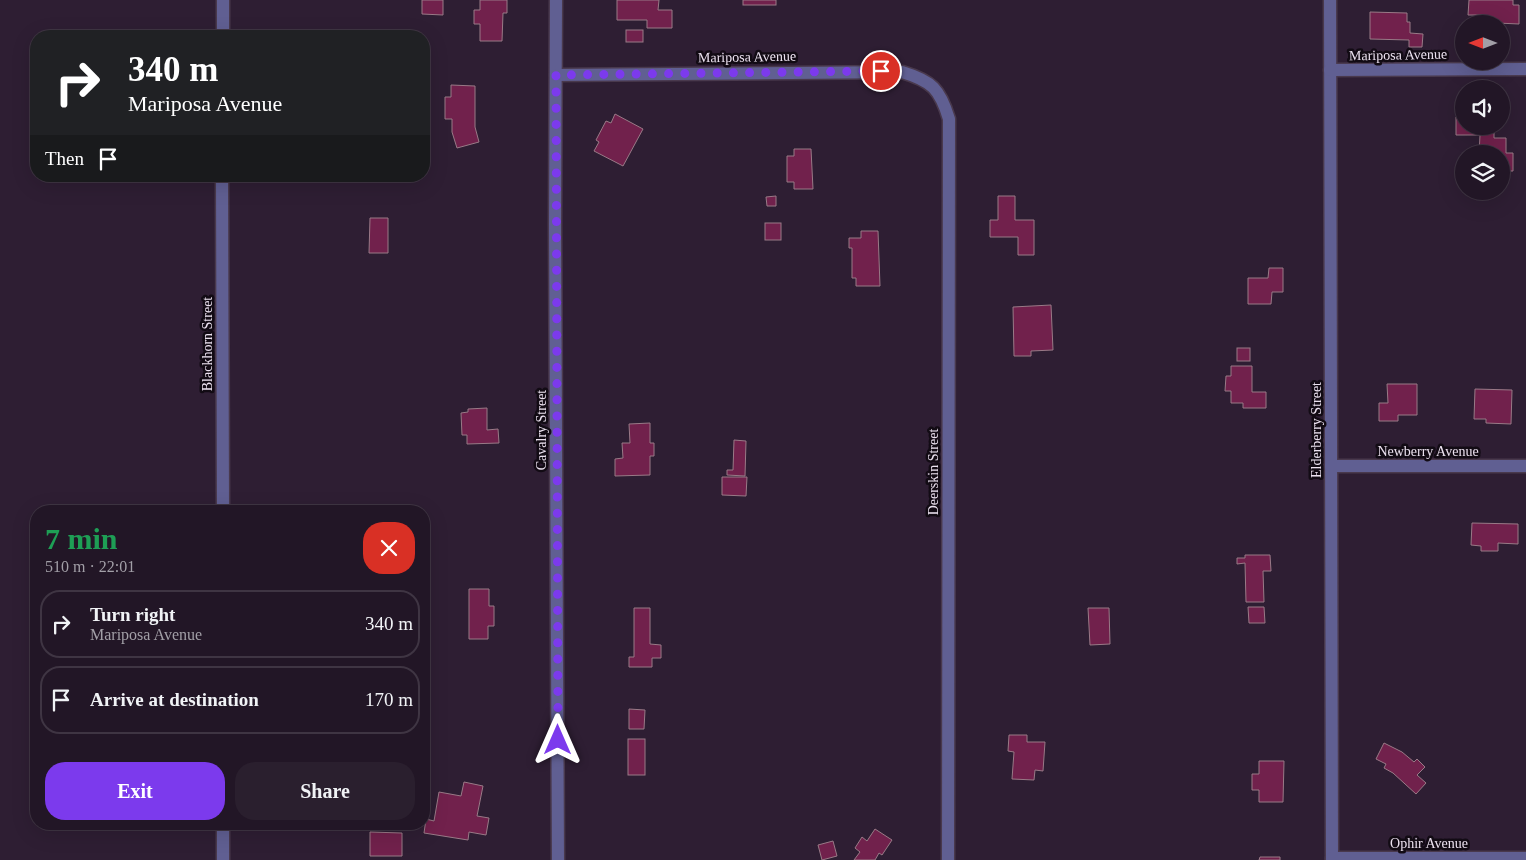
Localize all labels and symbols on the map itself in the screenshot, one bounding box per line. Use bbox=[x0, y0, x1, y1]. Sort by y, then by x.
north arrow bbox=[1455, 15, 1510, 70]
street label: Mariposa Avenue bbox=[1349, 47, 1447, 63]
street label: Mariposa Avenue bbox=[698, 49, 796, 65]
pin bbox=[860, 50, 902, 92]
street label: Blackhorn Street bbox=[200, 297, 215, 391]
street label: Elderberry Street bbox=[1309, 382, 1324, 478]
street label: Cavalry Street bbox=[534, 390, 549, 470]
street label: Deerskin Street bbox=[926, 429, 941, 515]
street label: Newberry Avenue bbox=[1377, 444, 1479, 459]
position arrow bbox=[531, 713, 583, 765]
street label: Ophir Avenue bbox=[1390, 836, 1468, 851]

